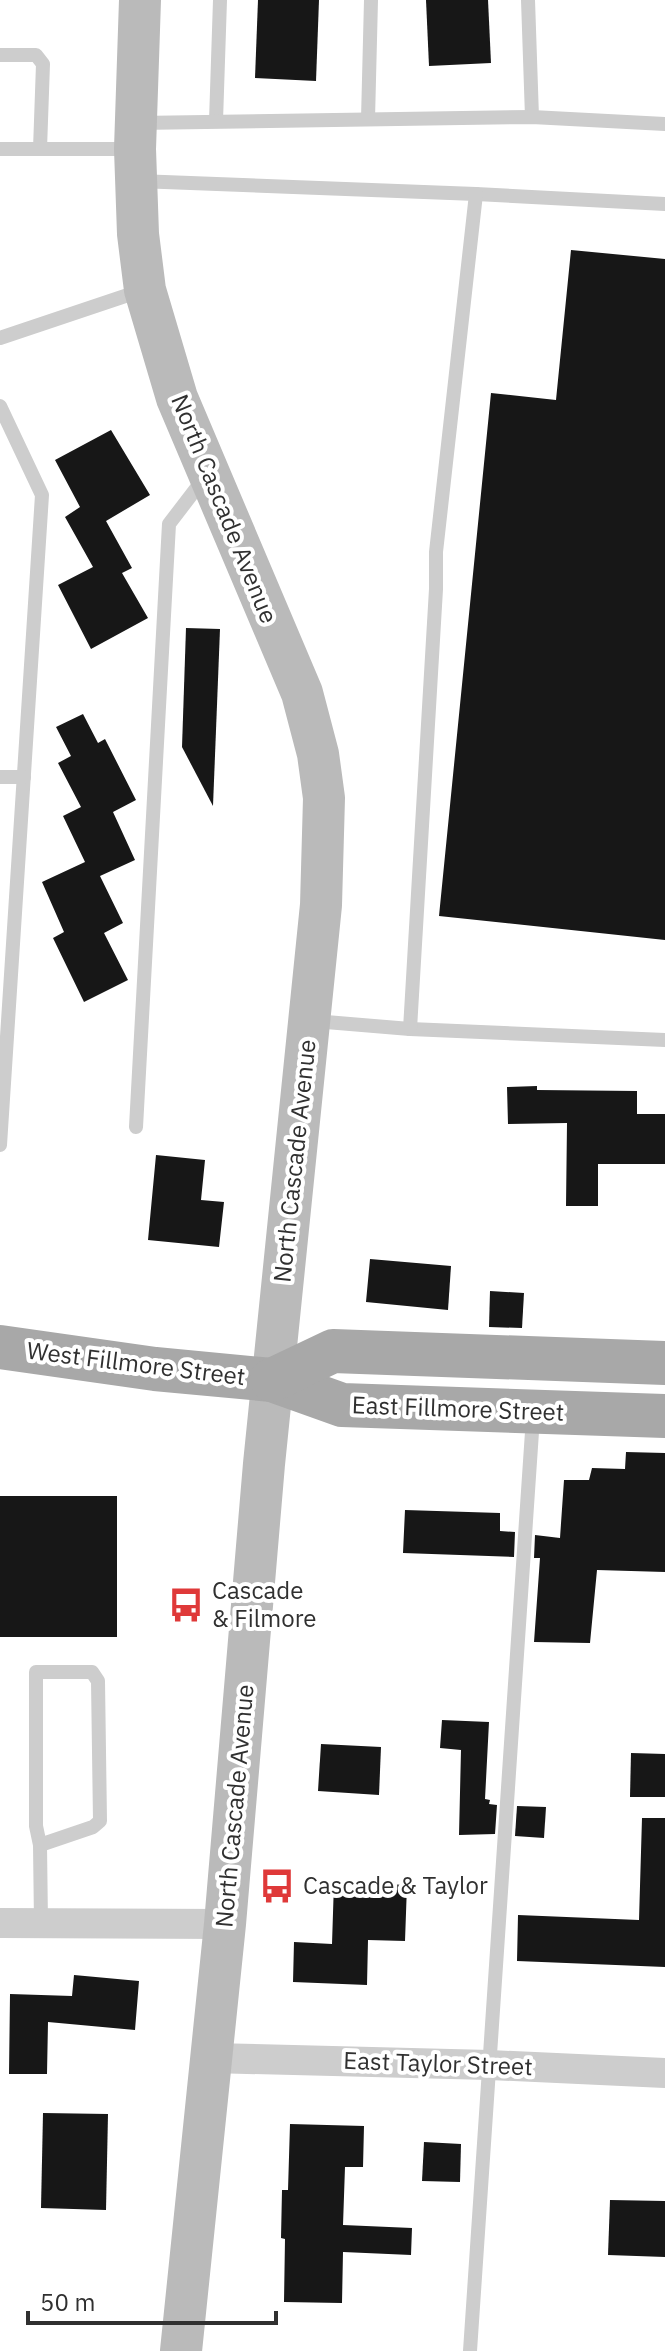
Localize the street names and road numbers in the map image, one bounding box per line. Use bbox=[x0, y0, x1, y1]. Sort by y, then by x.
street label: North Cascade Avenue bbox=[164, 389, 286, 628]
street label: North Cascade Avenue bbox=[265, 1038, 323, 1284]
street label: West Fillmore Street bbox=[25, 1334, 247, 1392]
street label: East Fillmore Street bbox=[351, 1388, 565, 1428]
street label: North Cascade Avenue bbox=[207, 1683, 261, 1929]
street label: East Taylor Street bbox=[343, 2044, 533, 2082]

